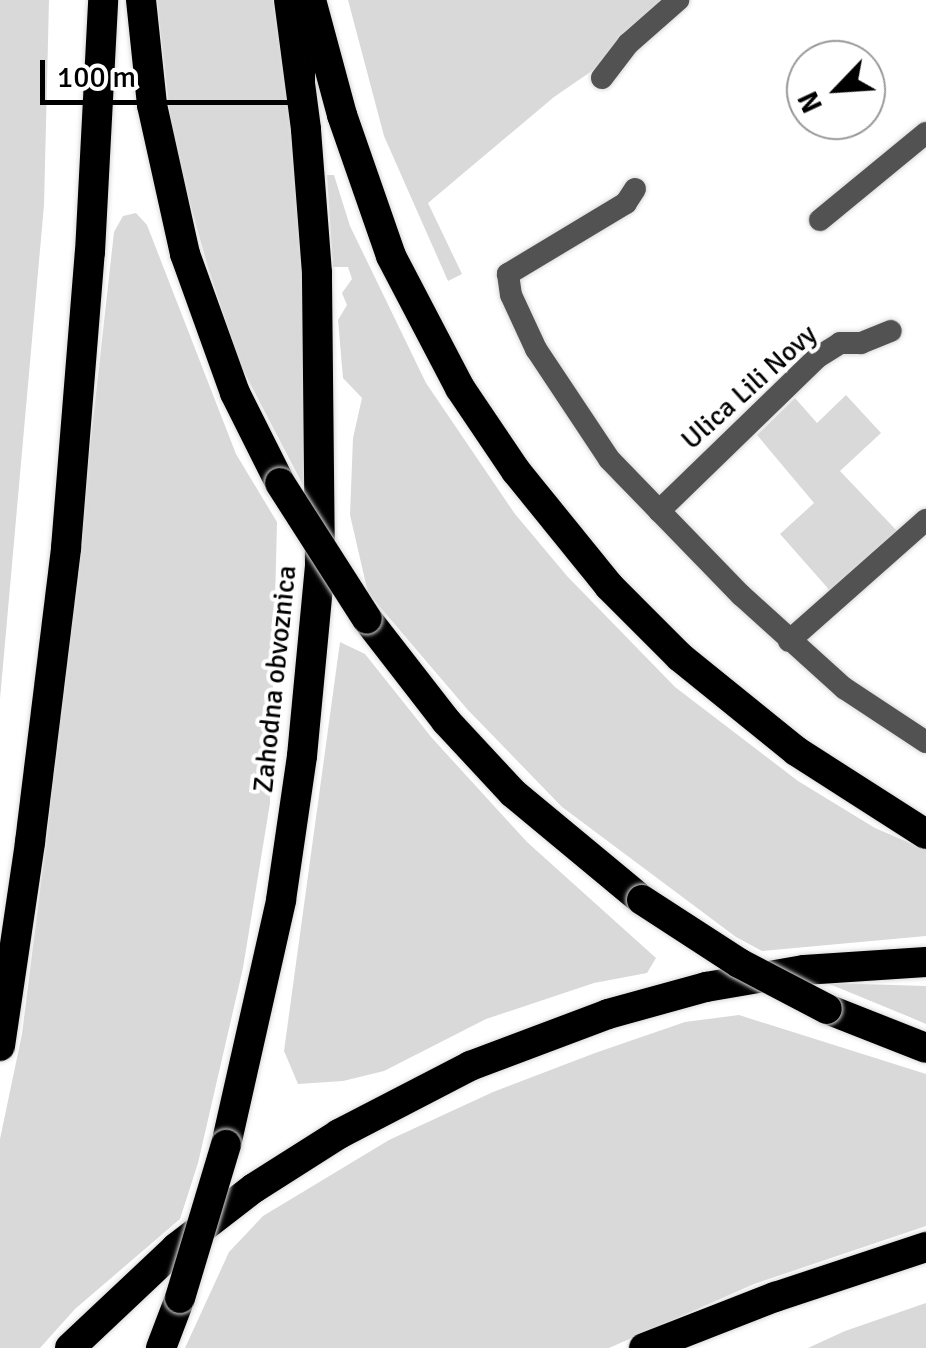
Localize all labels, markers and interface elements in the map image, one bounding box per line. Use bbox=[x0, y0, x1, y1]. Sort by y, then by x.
scale bar bbox=[45, 40, 320, 102]
north arrow bbox=[786, 40, 886, 140]
text: 100 m bbox=[57, 59, 136, 96]
text: N bbox=[791, 86, 830, 118]
street label: Ulica Lili Novy bbox=[674, 317, 824, 457]
street label: Zahodna obvoznica bbox=[246, 564, 304, 794]

